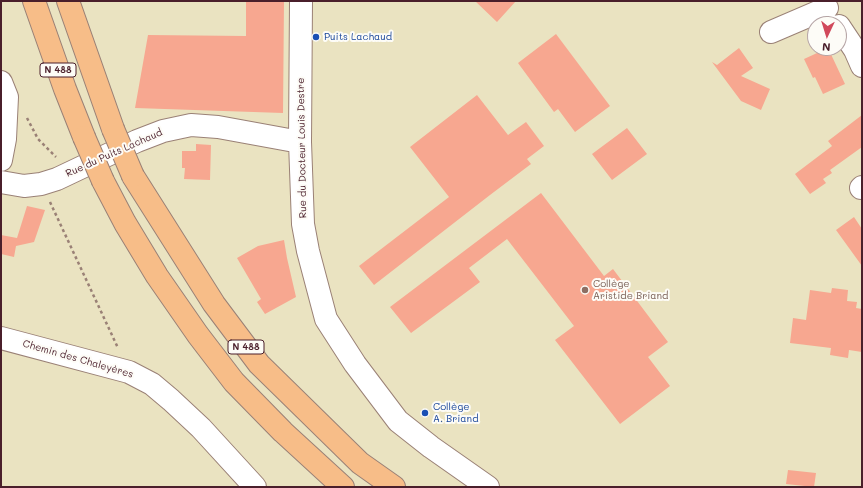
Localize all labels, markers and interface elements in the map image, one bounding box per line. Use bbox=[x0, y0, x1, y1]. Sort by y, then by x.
north arrow bbox=[807, 16, 847, 56]
place label: Puits Lachaud bbox=[324, 31, 392, 43]
marker: Puits Lachaud bbox=[311, 32, 321, 42]
text: N bbox=[822, 40, 831, 55]
road number: N 488 bbox=[40, 63, 76, 77]
street label: Rue du Docteur Louis Destre bbox=[295, 78, 309, 218]
street label: Rue du Puits Lachaud bbox=[64, 126, 164, 180]
place label: Collège Aristide Briand bbox=[593, 278, 668, 302]
marker: Collège Aristide Briand bbox=[580, 285, 590, 295]
street label: Chemin des Chaleyères bbox=[21, 337, 135, 381]
road number: N 488 bbox=[228, 340, 264, 354]
place label: Collège A. Briand bbox=[433, 401, 478, 424]
marker: Collège A. Briand bbox=[420, 408, 430, 418]

